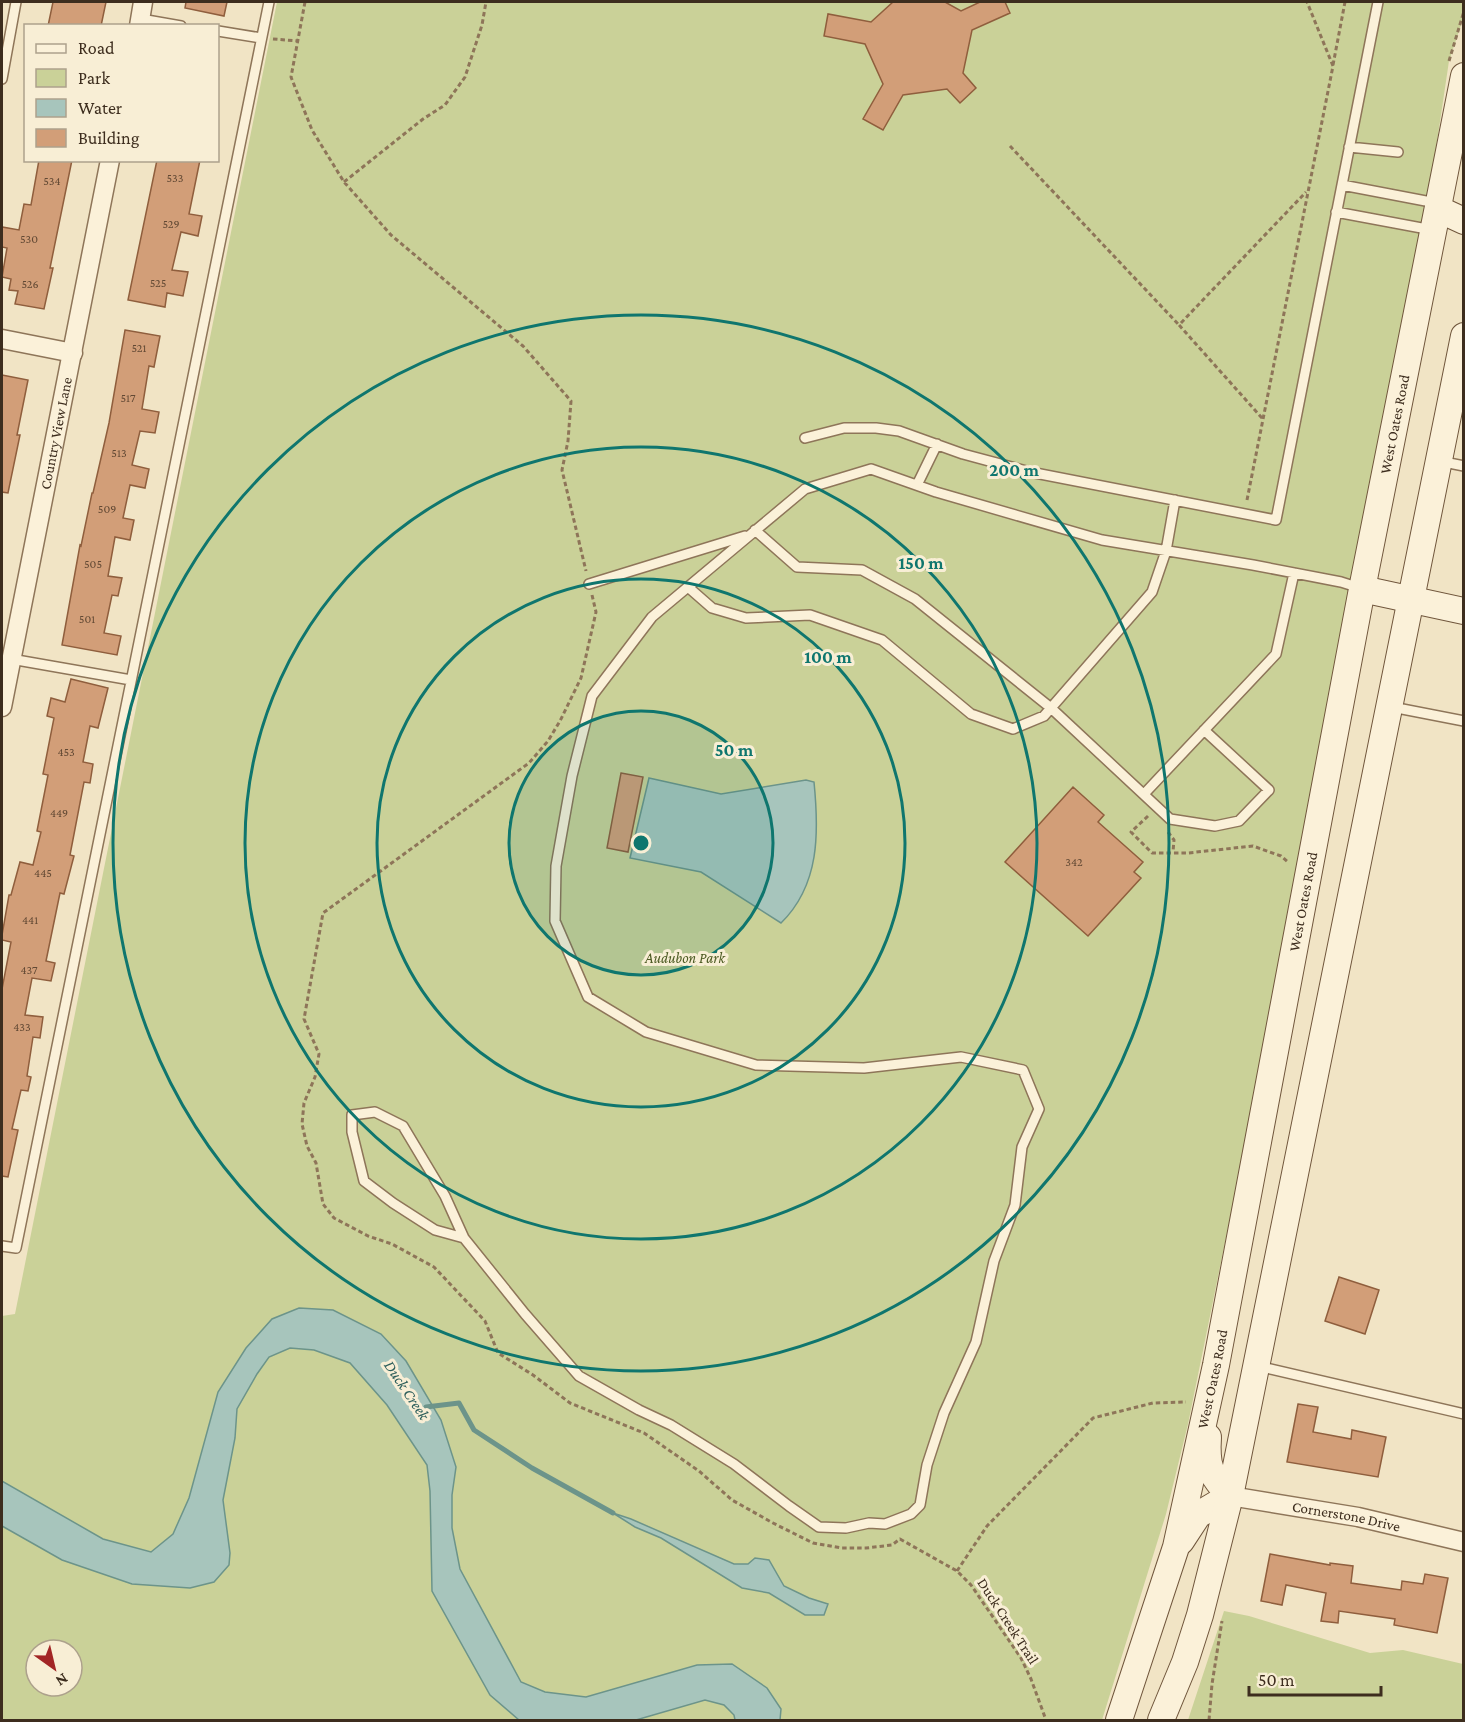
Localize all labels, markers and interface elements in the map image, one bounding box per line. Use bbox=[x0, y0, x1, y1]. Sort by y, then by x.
legend bbox=[24, 24, 219, 162]
text: Road bbox=[78, 38, 115, 58]
text: Park bbox=[78, 68, 110, 88]
text: Water bbox=[78, 98, 123, 118]
text: Building bbox=[78, 128, 140, 148]
house number: 533 bbox=[167, 171, 184, 185]
house number: 534 bbox=[43, 174, 61, 188]
house number: 529 bbox=[162, 217, 180, 231]
house number: 530 bbox=[20, 232, 38, 246]
house number: 525 bbox=[150, 276, 166, 290]
house number: 526 bbox=[21, 277, 39, 291]
house number: 521 bbox=[131, 341, 147, 355]
street label: West Oates Road bbox=[1377, 373, 1412, 475]
street label: Country View Lane bbox=[37, 375, 75, 491]
house number: 517 bbox=[120, 391, 136, 405]
house number: 513 bbox=[111, 446, 127, 460]
text: 200 m bbox=[989, 460, 1040, 480]
house number: 509 bbox=[98, 502, 116, 516]
text: 150 m bbox=[898, 553, 944, 573]
house number: 505 bbox=[84, 557, 102, 571]
house number: 501 bbox=[79, 612, 95, 626]
text: 100 m bbox=[804, 647, 852, 667]
text: 50 m bbox=[715, 740, 754, 760]
house number: 453 bbox=[57, 745, 75, 759]
house number: 449 bbox=[50, 806, 68, 820]
centre of rings bbox=[631, 833, 651, 853]
street label: West Oates Road bbox=[1286, 850, 1320, 953]
house number: 342 bbox=[1065, 855, 1083, 869]
house number: 445 bbox=[34, 866, 52, 880]
house number: 441 bbox=[22, 913, 38, 927]
park label: Audubon Park bbox=[644, 950, 726, 966]
house number: 437 bbox=[20, 963, 38, 977]
house number: 433 bbox=[13, 1020, 31, 1034]
street label: West Oates Road bbox=[1194, 1328, 1231, 1430]
water label: Duck Creek bbox=[381, 1357, 434, 1424]
street label: Cornerstone Drive bbox=[1291, 1498, 1402, 1535]
street label: Duck Creek Trail bbox=[974, 1575, 1042, 1667]
north arrow bbox=[24, 1638, 84, 1698]
scale bar bbox=[1249, 1659, 1381, 1697]
text: N bbox=[53, 1670, 71, 1690]
text: 50 m bbox=[1258, 1670, 1295, 1690]

